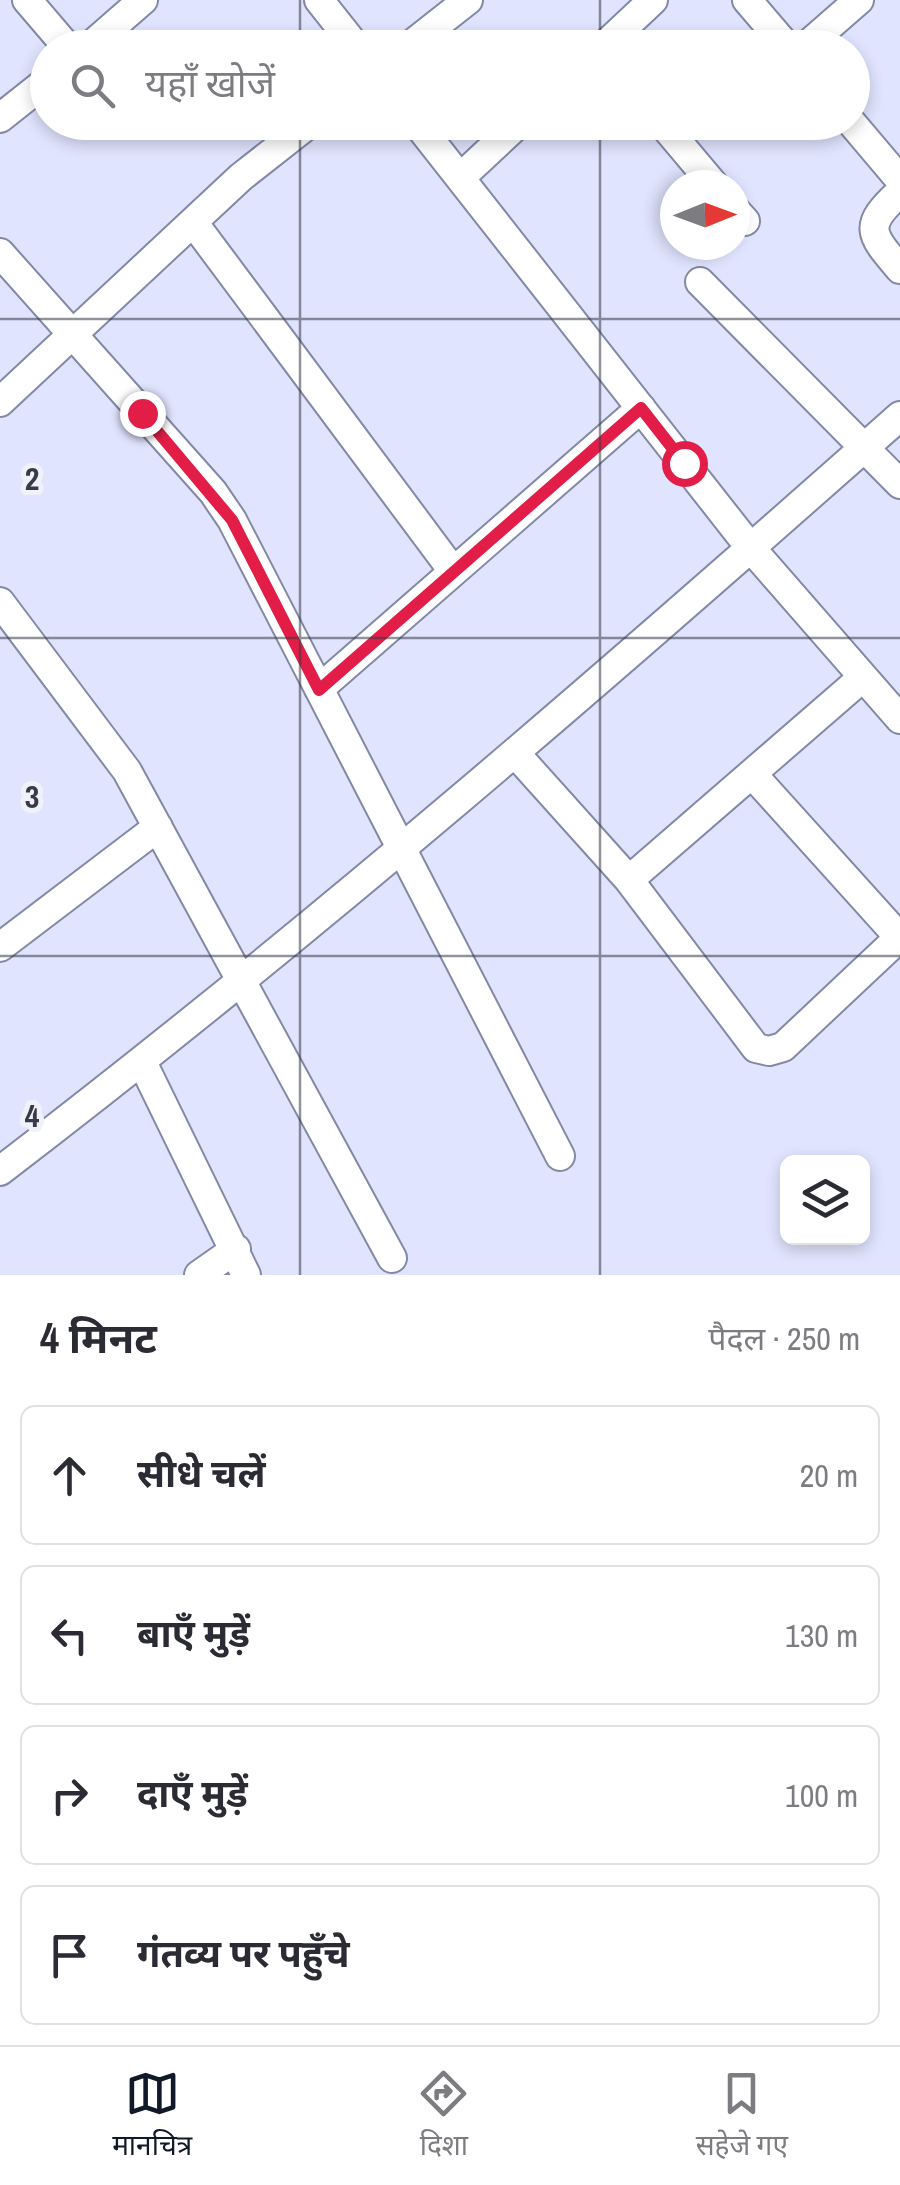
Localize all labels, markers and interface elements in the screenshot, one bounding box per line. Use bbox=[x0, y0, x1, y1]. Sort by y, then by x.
search box bbox=[30, 30, 870, 140]
icon: search bbox=[65, 58, 120, 113]
text: यहाँ खोजें bbox=[145, 58, 275, 109]
north arrow bbox=[660, 170, 750, 260]
route end bbox=[120, 391, 166, 437]
route start bbox=[662, 441, 708, 487]
text: 2 bbox=[25, 457, 39, 500]
text: 3 bbox=[25, 775, 39, 818]
text: 4 bbox=[25, 1094, 40, 1137]
map controls bbox=[780, 1155, 870, 1245]
button: layers bbox=[780, 1155, 870, 1245]
text: 4 मिनट bbox=[40, 1310, 157, 1366]
text: पैदल · 250 m bbox=[708, 1317, 860, 1360]
icon: ahead bbox=[42, 1448, 97, 1503]
text: सीधे चलें bbox=[137, 1448, 265, 1499]
text: 20 m bbox=[800, 1454, 858, 1497]
icon: left bbox=[42, 1608, 97, 1663]
text: बाएँ मुड़ें bbox=[137, 1608, 250, 1659]
text: 130 m bbox=[785, 1614, 858, 1657]
icon: right bbox=[42, 1768, 97, 1823]
text: दाएँ मुड़ें bbox=[137, 1768, 248, 1819]
text: 100 m bbox=[785, 1774, 858, 1817]
icon: arrive bbox=[42, 1928, 97, 1983]
text: गंतव्य पर पहुँचे bbox=[137, 1928, 350, 1979]
tab: मानचित्र bbox=[112, 2066, 192, 2166]
tab: दिशा bbox=[416, 2066, 471, 2166]
tab: सहेजे गए bbox=[696, 2066, 788, 2166]

